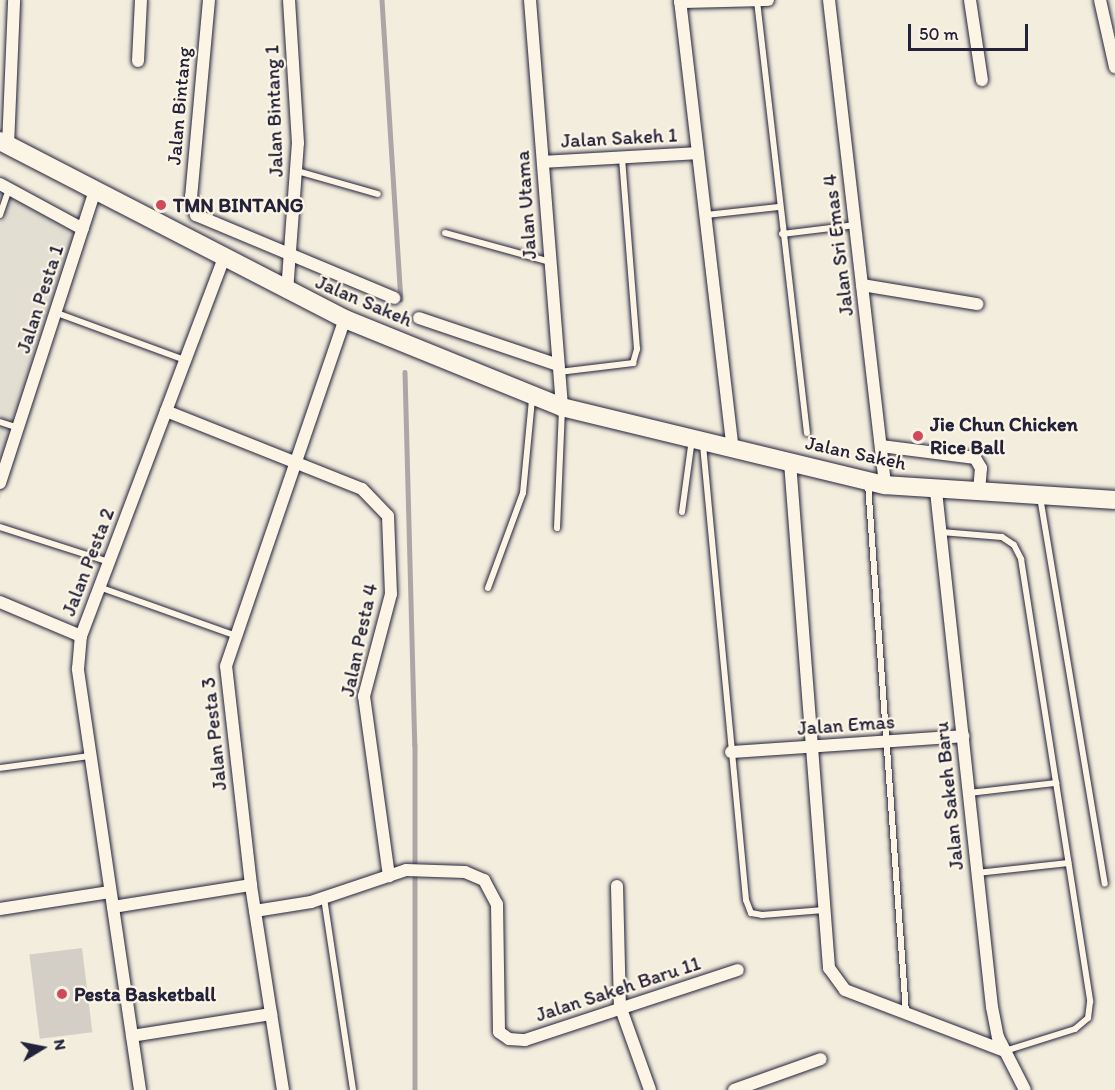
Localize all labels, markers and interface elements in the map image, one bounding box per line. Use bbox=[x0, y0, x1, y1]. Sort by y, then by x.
scale bar bbox=[911, 12, 1031, 50]
text: 50 m bbox=[919, 23, 959, 45]
street label: Jalan Bintang 1 bbox=[260, 44, 288, 178]
street label: Jalan Bintang bbox=[162, 46, 196, 166]
street label: Jalan Sakeh 1 bbox=[560, 123, 678, 153]
street label: Jalan Utama bbox=[510, 151, 542, 259]
street label: Jalan Sri Emas 4 bbox=[817, 173, 859, 317]
place label: TMN BINTANG bbox=[173, 193, 304, 217]
marker: TMN BINTANG bbox=[154, 198, 168, 212]
street label: Jalan Pesta 1 bbox=[11, 243, 69, 355]
street label: Jalan Sakeh bbox=[312, 270, 416, 332]
place label: Jie Chun Chicken Rice Ball bbox=[930, 412, 1078, 459]
marker: Jie Chun Chicken Rice Ball bbox=[911, 429, 925, 443]
street label: Jalan Sakeh bbox=[804, 431, 908, 475]
street label: Jalan Pesta 2 bbox=[57, 505, 119, 619]
street label: Jalan Pesta 4 bbox=[335, 582, 383, 698]
street label: Jalan Pesta 3 bbox=[196, 677, 232, 791]
street label: Jalan Emas bbox=[796, 710, 896, 740]
street label: Jalan Sakeh Baru bbox=[929, 721, 969, 871]
street label: Jalan Sakeh Baru 11 bbox=[533, 951, 703, 1027]
place label: Pesta Basketball bbox=[74, 982, 217, 1006]
marker: Pesta Basketball bbox=[55, 987, 69, 1001]
north arrow bbox=[12, 1018, 72, 1078]
text: N bbox=[50, 1038, 71, 1052]

